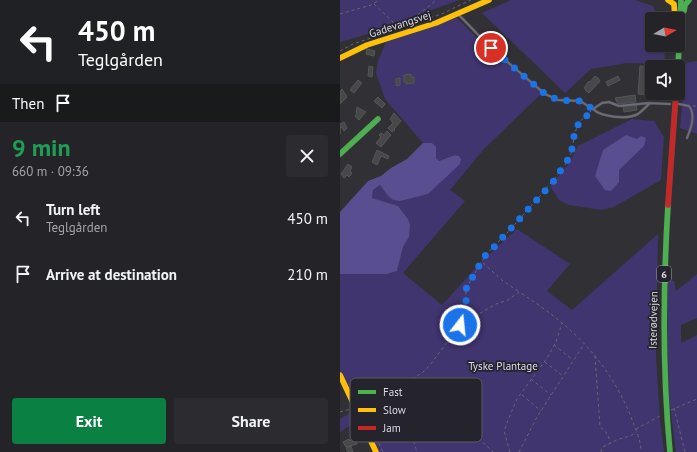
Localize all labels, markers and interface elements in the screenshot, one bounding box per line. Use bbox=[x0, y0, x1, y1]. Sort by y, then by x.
street label: Gadevangsvej bbox=[367, 7, 433, 41]
text: 450 m bbox=[78, 12, 155, 49]
north arrow bbox=[645, 12, 685, 52]
map controls bbox=[645, 12, 685, 100]
icon: left bbox=[12, 16, 64, 68]
pin bbox=[474, 31, 508, 65]
icon: arrive bbox=[480, 37, 502, 59]
text: Teglgården bbox=[78, 48, 163, 71]
button: sound bbox=[645, 60, 685, 100]
icon: arrive bbox=[52, 92, 74, 114]
text: Then bbox=[12, 94, 44, 113]
text: 9 min bbox=[12, 132, 71, 163]
button: close bbox=[286, 135, 328, 177]
text: 660 m · 09:36 bbox=[12, 163, 89, 180]
text: Turn left bbox=[46, 200, 100, 219]
icon: left bbox=[12, 207, 34, 229]
text: 450 m bbox=[287, 209, 328, 228]
text: Teglgården bbox=[46, 219, 107, 236]
icon: arrive bbox=[12, 263, 34, 285]
text: Arrive at destination bbox=[46, 265, 177, 284]
text: 210 m bbox=[287, 265, 328, 284]
road number: 6 bbox=[657, 266, 671, 282]
street label: Isterødvejen bbox=[645, 291, 661, 349]
position arrow bbox=[439, 304, 481, 346]
park label: Tyske Plantage bbox=[468, 359, 538, 373]
legend bbox=[350, 378, 482, 442]
text: Fast bbox=[383, 385, 403, 399]
button: Exit bbox=[12, 398, 166, 444]
button: Share bbox=[174, 398, 328, 444]
text: Slow bbox=[383, 403, 406, 417]
text: Jam bbox=[382, 421, 401, 435]

